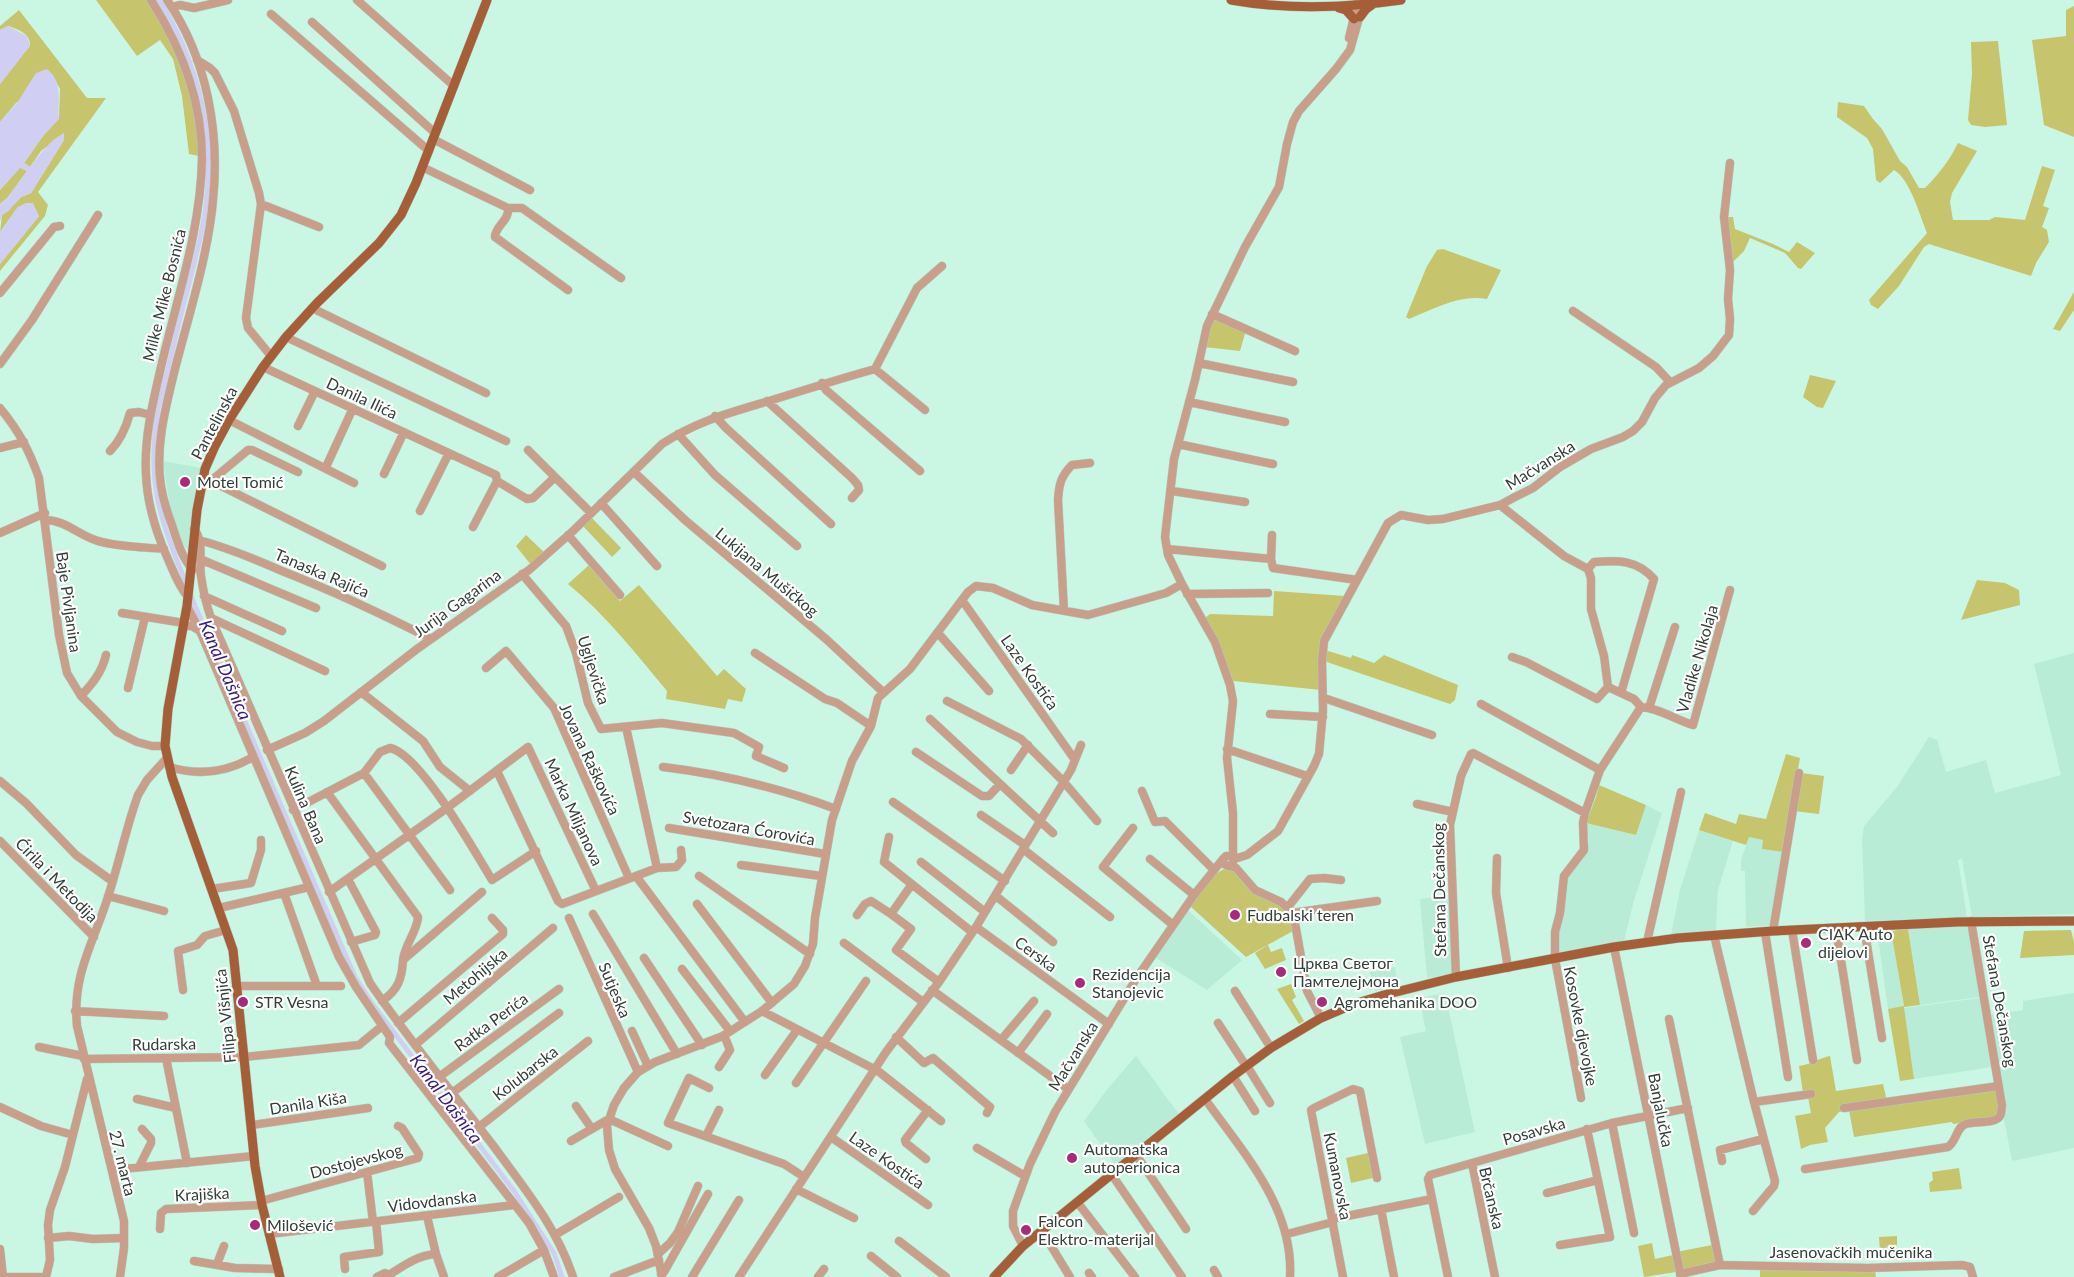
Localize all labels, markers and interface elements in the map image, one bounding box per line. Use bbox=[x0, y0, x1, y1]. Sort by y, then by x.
street label: Milke Mike Bosnića bbox=[138, 227, 189, 363]
street label: Danila Ilića bbox=[324, 373, 401, 422]
street label: Pantelinska bbox=[186, 383, 241, 462]
street label: Mačvanska bbox=[1502, 436, 1578, 493]
place label: Motel Tomić bbox=[197, 472, 284, 491]
marker: Motel Tomić bbox=[178, 475, 192, 489]
street label: Lukijana Mušičkog bbox=[712, 523, 823, 620]
street label: Tanaska Rajića bbox=[272, 544, 372, 601]
street label: Baje Pivljanina bbox=[53, 550, 86, 653]
street label: Jurija Gagarina bbox=[409, 565, 504, 641]
street label: Vladike Nikolaja bbox=[1672, 603, 1721, 715]
water label: Kanal Dašnica bbox=[195, 616, 257, 723]
street label: Laze Kostića bbox=[998, 631, 1063, 713]
street label: Ugljevička bbox=[574, 633, 615, 707]
street label: Jovana Raškovića bbox=[556, 700, 625, 818]
street label: Marka Miljanova bbox=[541, 755, 608, 869]
street label: Kulina Bana bbox=[282, 763, 331, 847]
street label: Svetozara Ćorovića bbox=[682, 807, 817, 848]
street label: Stefana Dečanskog bbox=[1428, 823, 1449, 957]
street label: Ćirila i Metodija bbox=[12, 833, 103, 926]
place label: Fudbalski teren bbox=[1247, 905, 1354, 924]
marker: Fudbalski teren bbox=[1228, 908, 1242, 922]
place label: CIAK Auto dijelovi bbox=[1818, 924, 1892, 961]
street label: Cerska bbox=[1011, 932, 1061, 975]
street label: Stefana Dečanskog bbox=[1980, 933, 2021, 1068]
marker: CIAK Auto dijelovi bbox=[1799, 936, 1813, 950]
street label: Metohijska bbox=[439, 943, 510, 1008]
place label: Црква Светог Памтелејмона bbox=[1293, 953, 1399, 990]
street label: Sutjeska bbox=[595, 959, 636, 1020]
place label: Rezidencija Stanojevic bbox=[1092, 964, 1171, 1001]
street label: Kosovke djevojke bbox=[1561, 964, 1602, 1087]
marker: Црква Светог Памтелејмона bbox=[1274, 965, 1288, 979]
street label: Filipa Višnjića bbox=[210, 968, 239, 1064]
marker: Rezidencija Stanojevic bbox=[1073, 976, 1087, 990]
street label: Ratka Perića bbox=[450, 988, 531, 1055]
place label: STR Vesna bbox=[255, 992, 329, 1011]
place label: Agromehanika DOO bbox=[1334, 992, 1477, 1011]
marker: STR Vesna bbox=[236, 995, 250, 1009]
marker: Agromehanika DOO bbox=[1315, 995, 1329, 1009]
street label: Mačvanska bbox=[1044, 1018, 1101, 1094]
street label: Rudarska bbox=[132, 1033, 196, 1054]
street label: Kolubarska bbox=[488, 1041, 561, 1104]
water label: Kanal Dašnica bbox=[406, 1049, 488, 1148]
street label: Banjalučka bbox=[1645, 1071, 1678, 1149]
street label: Danila Kiša bbox=[268, 1087, 348, 1118]
street label: Posavska bbox=[1500, 1113, 1567, 1148]
street label: Laze Kostića bbox=[846, 1127, 928, 1192]
street label: 27. marta bbox=[106, 1128, 141, 1198]
street label: Kumanovska bbox=[1321, 1130, 1356, 1221]
street label: Dostojevskog bbox=[308, 1139, 404, 1182]
place label: Automatska autoperionica bbox=[1084, 1139, 1180, 1176]
marker: Automatska autoperionica bbox=[1065, 1151, 1079, 1165]
street label: Brčanska bbox=[1476, 1165, 1509, 1231]
street label: Krajiška bbox=[174, 1183, 230, 1204]
street label: Vidovdanska bbox=[386, 1186, 477, 1215]
place label: Falcon Elektro-materijal bbox=[1038, 1211, 1154, 1248]
place label: Milošević bbox=[267, 1215, 334, 1234]
marker: Milošević bbox=[248, 1218, 262, 1232]
marker: Falcon Elektro-materijal bbox=[1019, 1223, 1033, 1237]
street label: Jasenovačkih mučenika bbox=[1769, 1242, 1933, 1261]

